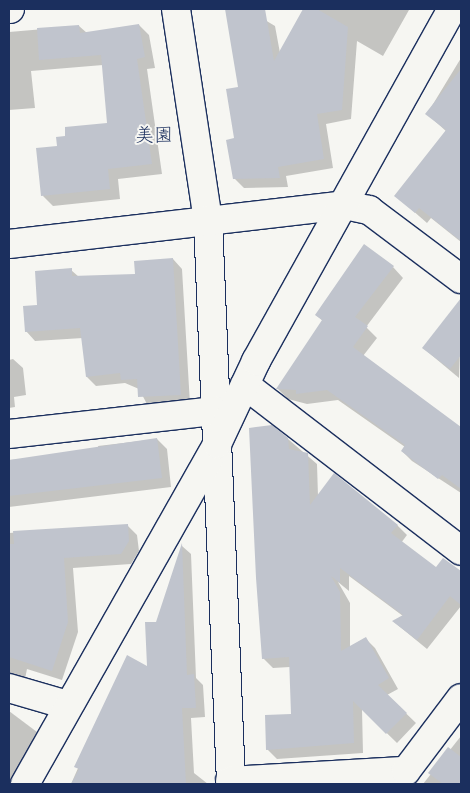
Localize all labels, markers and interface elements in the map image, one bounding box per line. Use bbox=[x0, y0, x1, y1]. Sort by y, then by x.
district label: 美園 bbox=[135, 127, 173, 149]

